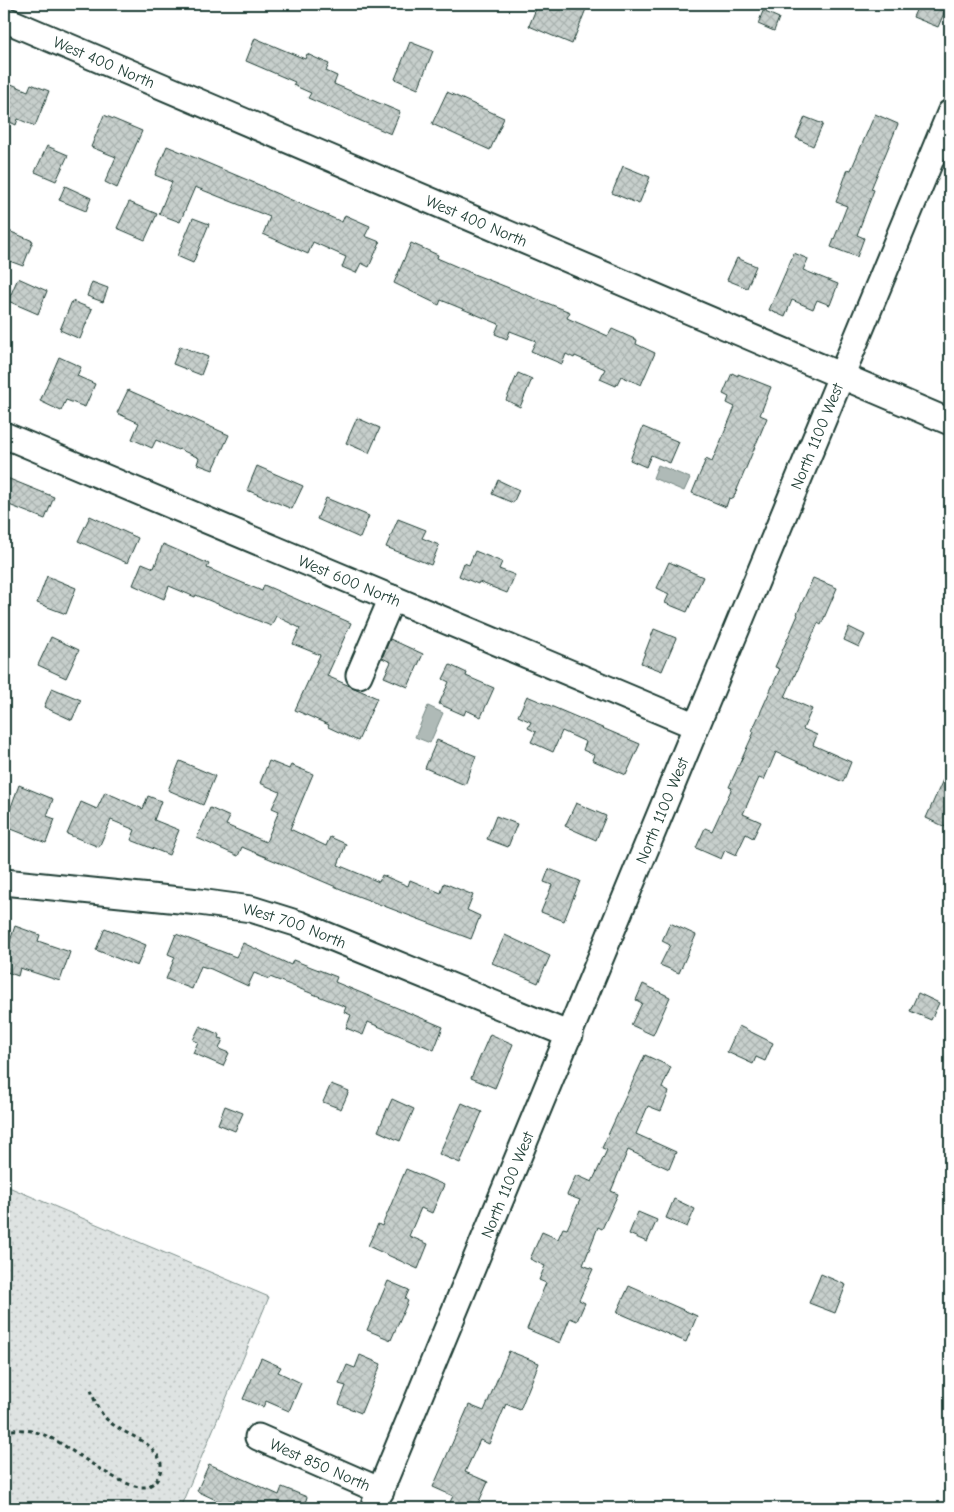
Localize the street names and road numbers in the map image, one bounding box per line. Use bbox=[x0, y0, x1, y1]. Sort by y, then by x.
street label: West 400 North bbox=[50, 33, 157, 92]
street label: West 400 North bbox=[423, 192, 530, 251]
street label: North 1100 West bbox=[787, 380, 847, 492]
street label: West 600 North bbox=[295, 552, 403, 611]
street label: North 1100 West bbox=[632, 754, 693, 867]
street label: West 700 North bbox=[242, 900, 349, 952]
street label: North 1100 West bbox=[478, 1129, 538, 1241]
street label: West 850 North bbox=[267, 1435, 373, 1495]

